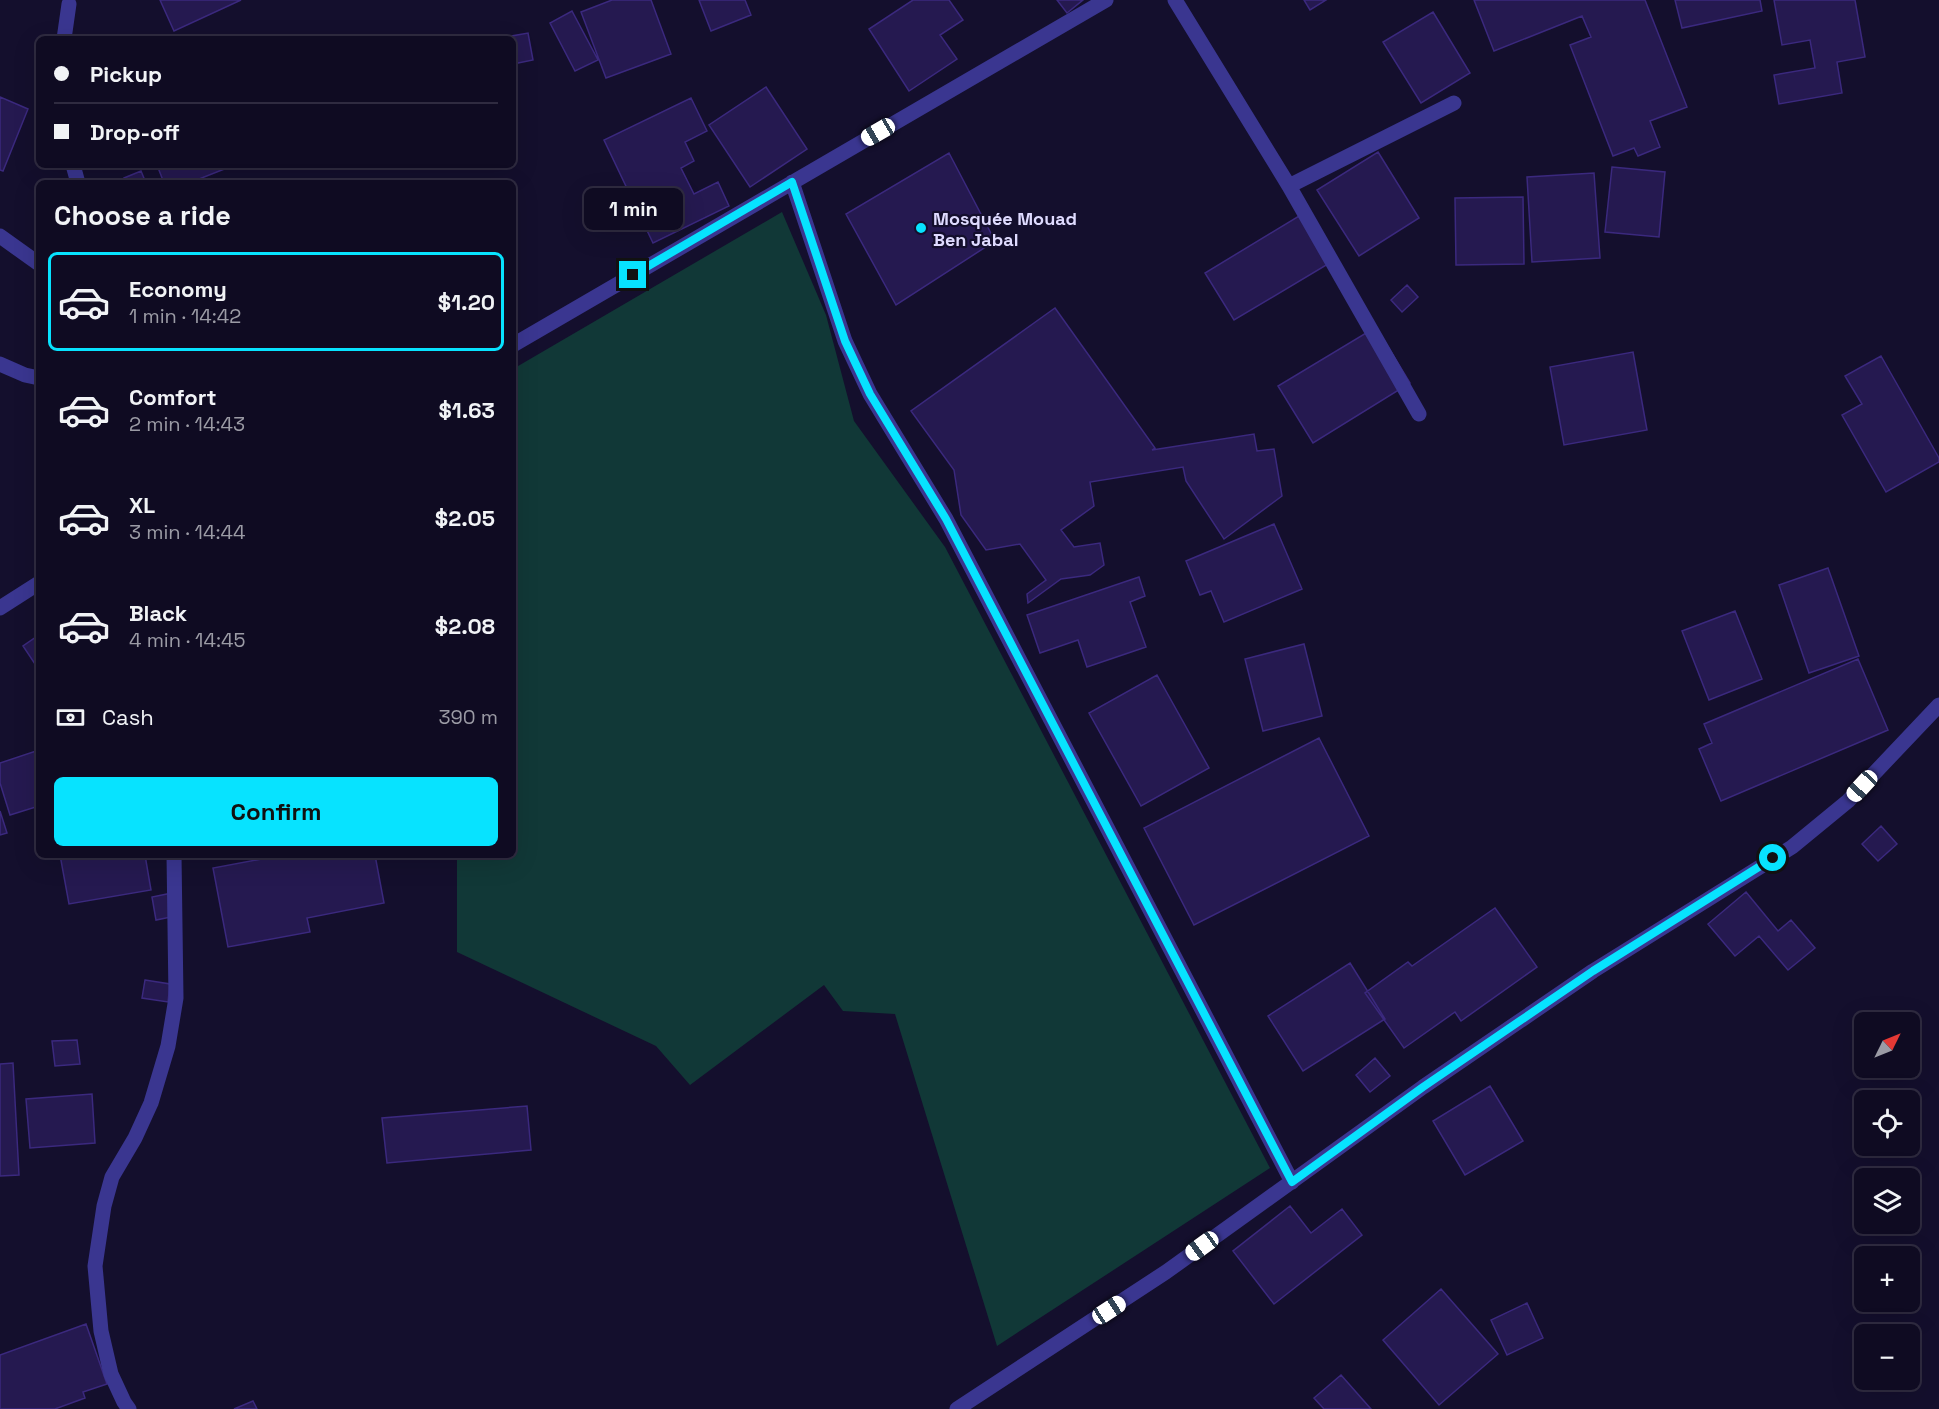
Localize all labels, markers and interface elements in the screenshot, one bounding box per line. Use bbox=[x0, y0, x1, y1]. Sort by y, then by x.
text: Pickup bbox=[90, 60, 162, 88]
car bbox=[858, 115, 898, 149]
text: Drop-off bbox=[90, 118, 180, 146]
callout: 1 min bbox=[584, 188, 682, 230]
text: 1 min bbox=[609, 196, 658, 222]
text: Choose a ride bbox=[54, 198, 231, 233]
place label: Mosquée Mouad Ben Jabal bbox=[933, 207, 1077, 251]
marker: Mosquée Mouad Ben Jabal bbox=[914, 221, 928, 235]
route end bbox=[619, 261, 646, 288]
icon: car bbox=[57, 275, 111, 329]
text: Economy bbox=[129, 275, 227, 303]
text: $1.20 bbox=[438, 288, 495, 316]
text: 1 min · 14:42 bbox=[129, 303, 241, 329]
icon: car bbox=[57, 383, 111, 437]
text: Comfort bbox=[129, 383, 217, 411]
text: $1.63 bbox=[438, 396, 495, 424]
text: 2 min · 14:43 bbox=[129, 411, 245, 437]
icon: car bbox=[57, 491, 111, 545]
text: XL bbox=[129, 491, 155, 519]
text: $2.05 bbox=[435, 504, 495, 532]
text: 3 min · 14:44 bbox=[129, 519, 246, 545]
icon: car bbox=[57, 599, 111, 653]
text: Black bbox=[129, 599, 187, 627]
text: $2.08 bbox=[435, 612, 495, 640]
text: 4 min · 14:45 bbox=[129, 627, 245, 653]
icon: cash bbox=[54, 701, 87, 734]
text: Cash bbox=[102, 703, 154, 731]
text: 390 m bbox=[439, 704, 498, 730]
car bbox=[1843, 767, 1881, 805]
button: Confirm bbox=[54, 777, 498, 846]
route start bbox=[1759, 844, 1786, 871]
north arrow bbox=[1854, 1012, 1920, 1078]
map controls bbox=[1854, 1012, 1920, 1390]
button: locate bbox=[1854, 1090, 1920, 1156]
button: layers bbox=[1854, 1168, 1920, 1234]
car bbox=[1182, 1228, 1222, 1264]
button: + bbox=[1854, 1246, 1920, 1312]
car bbox=[1089, 1293, 1129, 1327]
button: − bbox=[1854, 1324, 1920, 1390]

